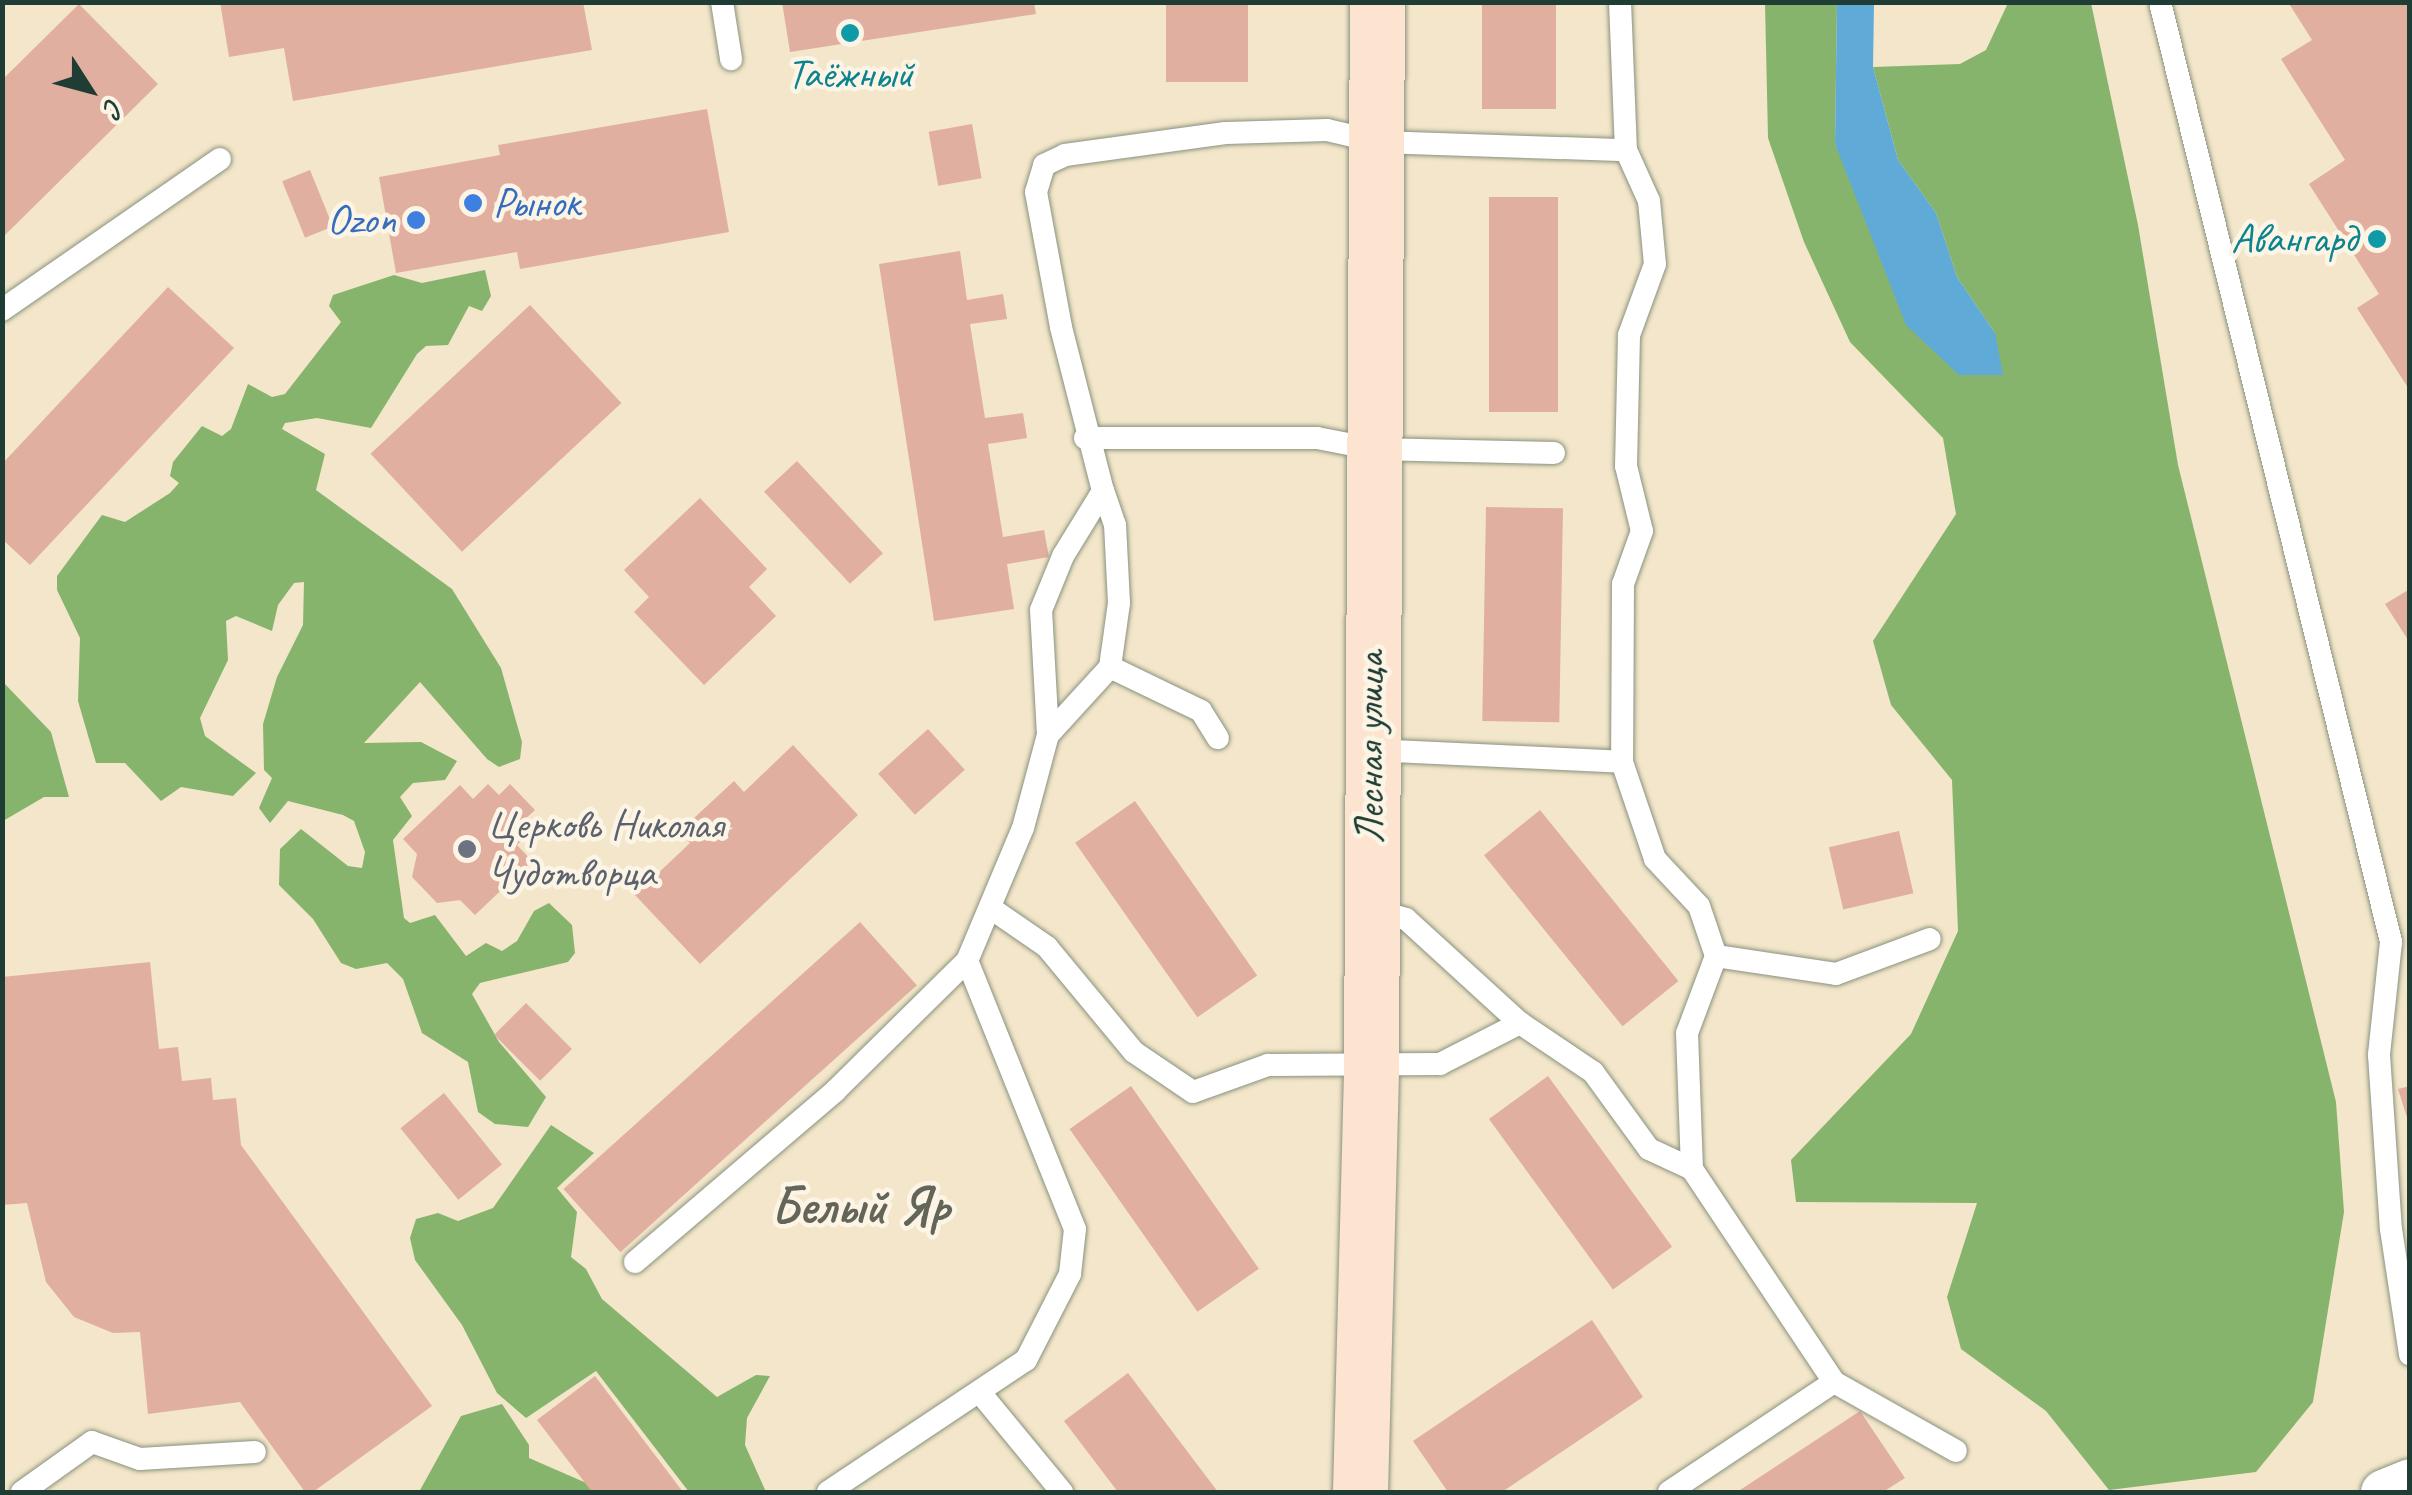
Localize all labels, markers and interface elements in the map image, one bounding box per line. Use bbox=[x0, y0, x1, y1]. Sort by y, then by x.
marker: Таёжный bbox=[839, 22, 861, 44]
north arrow bbox=[40, 40, 140, 140]
place label: Таёжный bbox=[787, 49, 913, 99]
text: С bbox=[96, 92, 133, 124]
place label: Рынок bbox=[493, 178, 580, 228]
marker: Рынок bbox=[462, 192, 484, 214]
place label: Ozon bbox=[327, 195, 396, 245]
marker: Ozon bbox=[405, 209, 427, 231]
place label: Авангард bbox=[2231, 214, 2357, 264]
marker: Авангард bbox=[2366, 228, 2388, 250]
street label: Лесная улица bbox=[1345, 652, 1395, 844]
place label: Церковь Николая Чудотворца bbox=[487, 800, 724, 898]
marker: Церковь Николая Чудотворца bbox=[456, 838, 478, 860]
district label: Белый Яр bbox=[771, 1176, 949, 1238]

